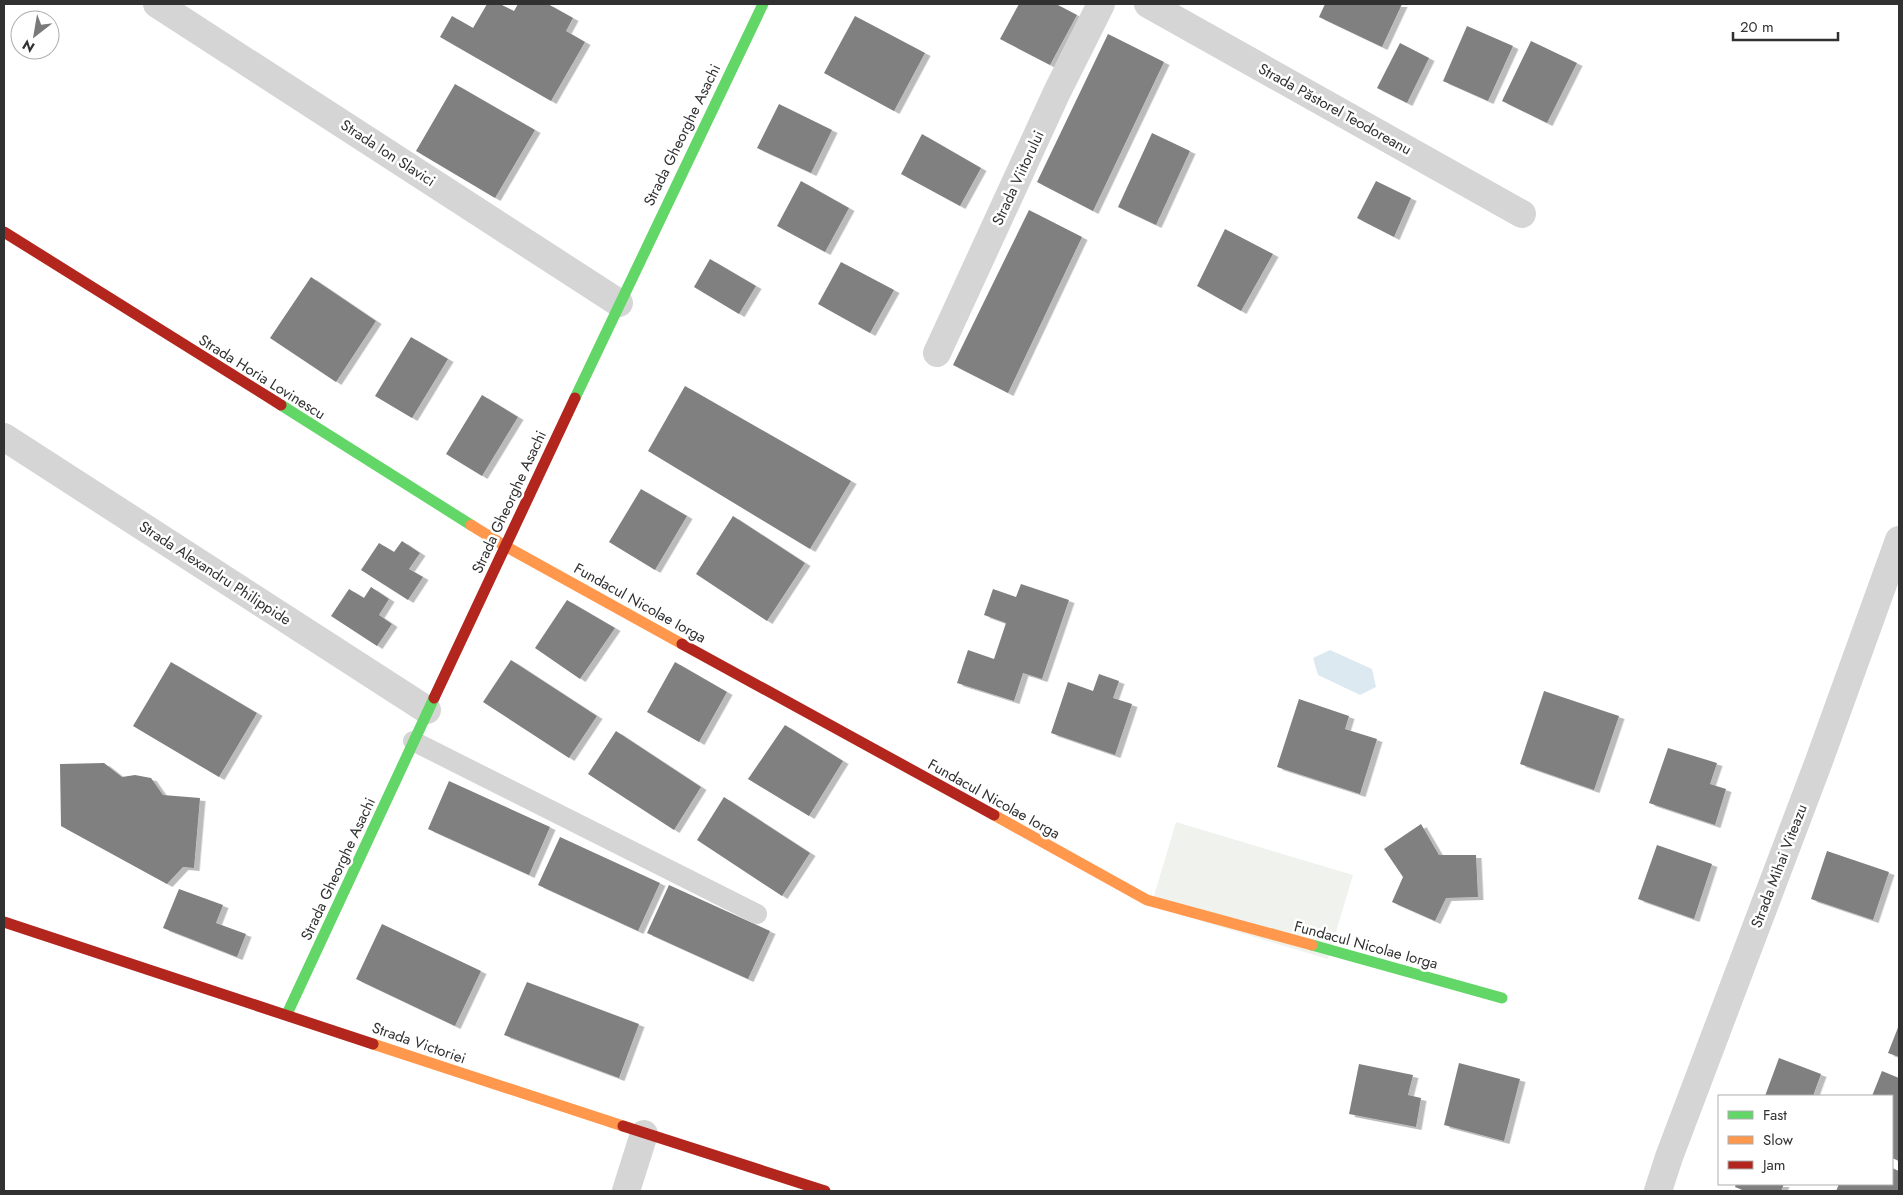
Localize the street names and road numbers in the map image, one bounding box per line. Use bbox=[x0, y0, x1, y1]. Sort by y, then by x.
street label: Strada Păstorel Teodoreanu bbox=[1254, 58, 1416, 160]
street label: Strada Gheorghe Asachi bbox=[638, 60, 726, 210]
street label: Strada Ion Slavici bbox=[336, 114, 440, 192]
street label: Strada Viitorului bbox=[986, 127, 1050, 229]
street label: Strada Horia Lovinescu bbox=[194, 329, 330, 425]
street label: Strada Gheorghe Asachi bbox=[466, 427, 552, 577]
street label: Strada Alexandru Philippide bbox=[135, 515, 296, 631]
street label: Fundacul Nicolae Iorga bbox=[570, 557, 710, 649]
street label: Fundacul Nicolae Iorga bbox=[924, 753, 1064, 845]
street label: Strada Gheorghe Asachi bbox=[295, 794, 381, 944]
street label: Strada Mihai Viteazu bbox=[1745, 801, 1813, 931]
street label: Fundacul Nicolae Iorga bbox=[1292, 915, 1440, 975]
street label: Strada Victoriei bbox=[369, 1017, 469, 1069]

